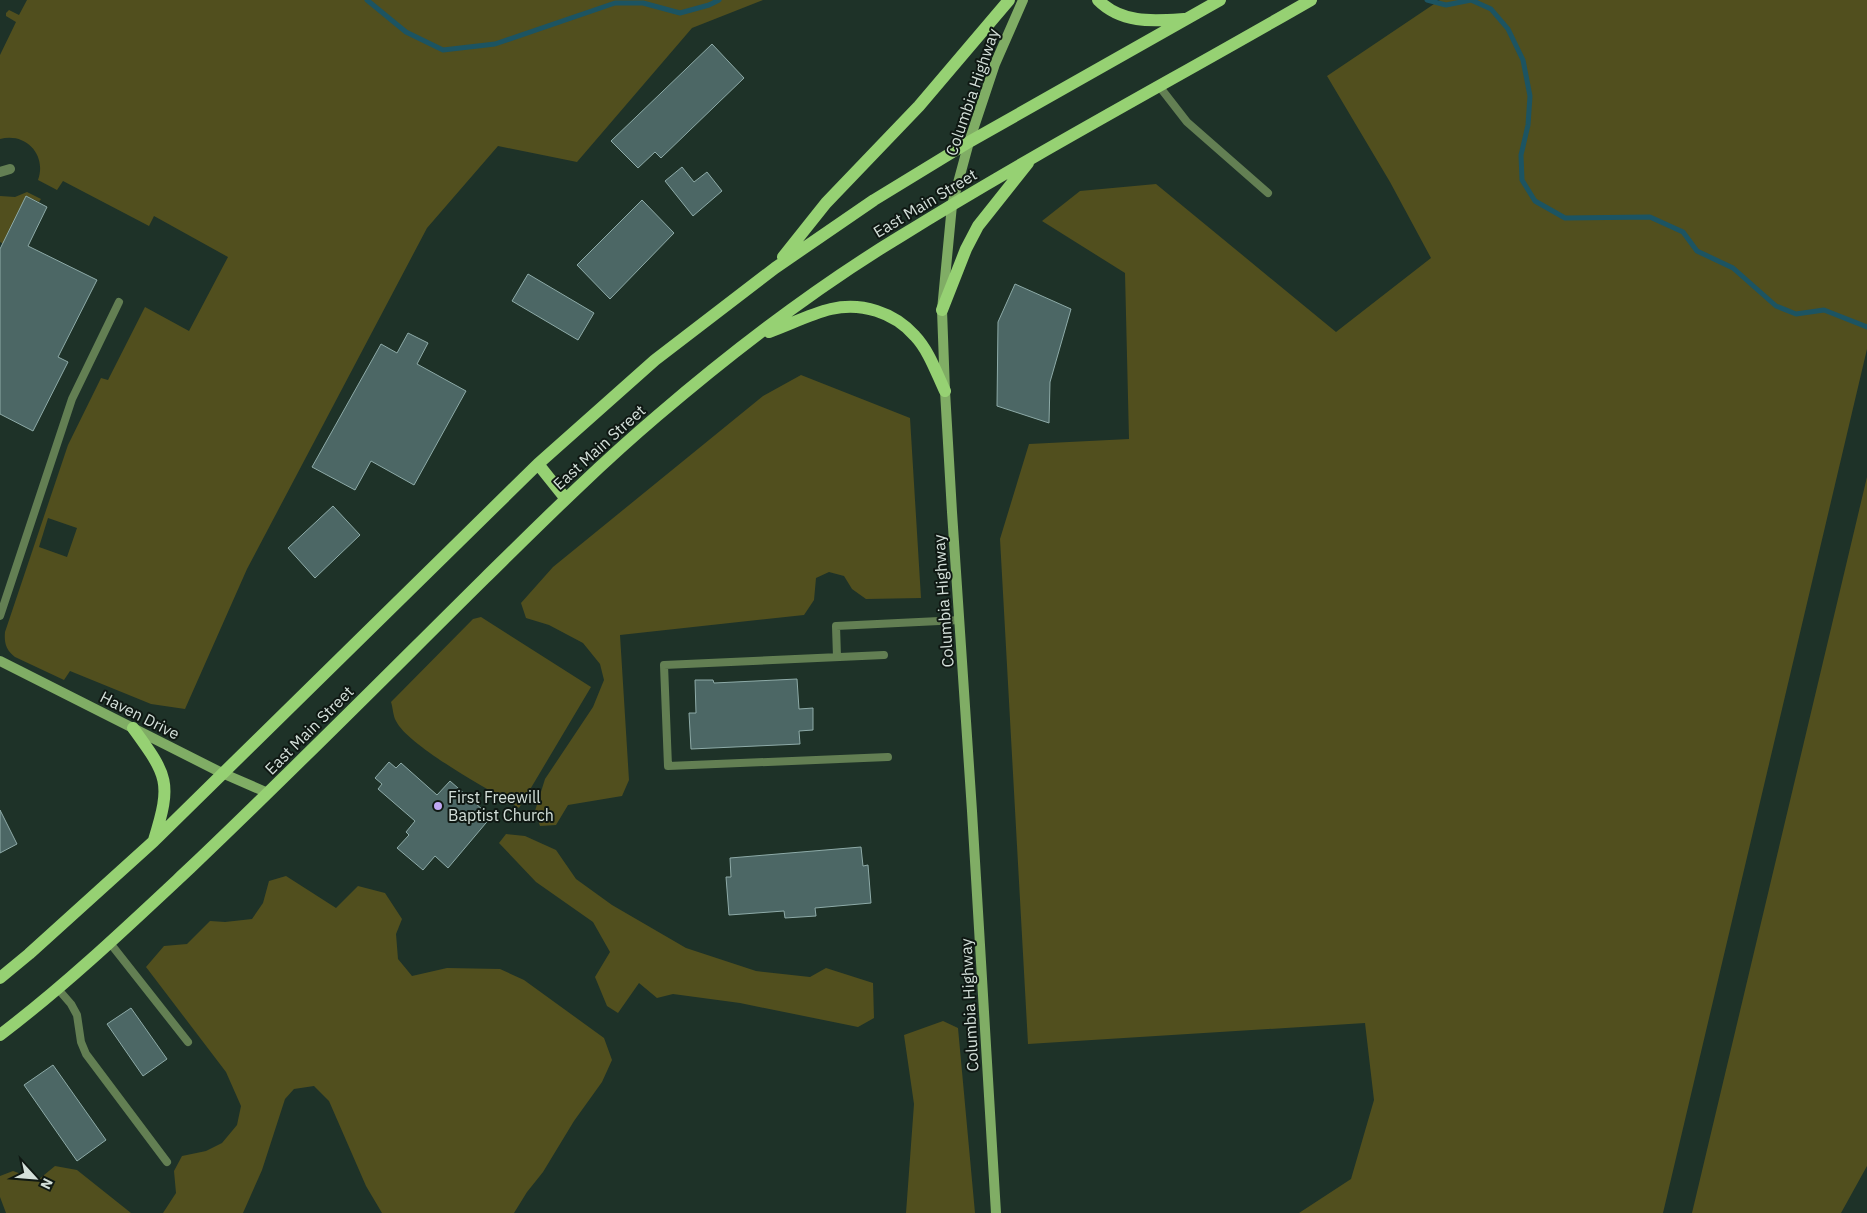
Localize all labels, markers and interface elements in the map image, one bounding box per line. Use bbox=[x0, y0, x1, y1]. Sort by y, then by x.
street label: Columbia Highway bbox=[941, 26, 1003, 158]
street label: East Main Street bbox=[870, 164, 980, 242]
street label: East Main Street bbox=[549, 400, 649, 494]
street label: Columbia Highway bbox=[928, 534, 958, 668]
street label: East Main Street bbox=[260, 681, 358, 779]
street label: Haven Drive bbox=[97, 687, 183, 744]
place label: First Freewill Baptist Church bbox=[448, 787, 554, 825]
marker: First Freewill Baptist Church bbox=[432, 800, 444, 812]
street label: Columbia Highway bbox=[956, 938, 982, 1072]
north arrow bbox=[10, 1153, 60, 1203]
text: N bbox=[36, 1175, 57, 1192]

